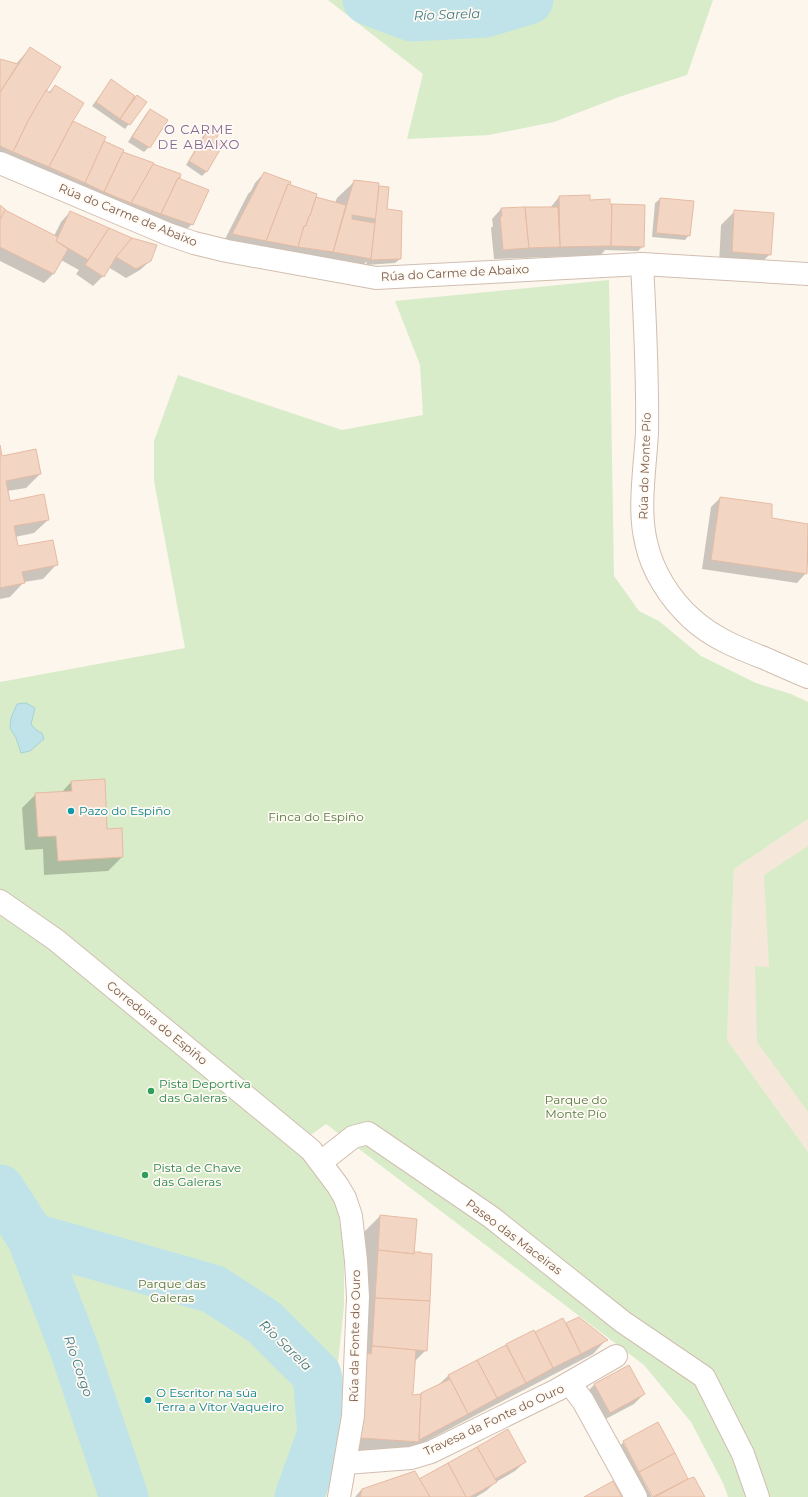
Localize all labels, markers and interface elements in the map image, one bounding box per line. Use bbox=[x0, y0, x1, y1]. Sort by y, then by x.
water label: Río Sarela bbox=[413, 5, 481, 23]
district label: O CARME DE ABAIXO bbox=[157, 121, 241, 152]
street label: Rúa do Carme de Abaixo bbox=[57, 180, 200, 249]
street label: Rúa do Carme de Abaixo bbox=[380, 261, 529, 284]
street label: Rúa do Monte Pío bbox=[635, 412, 654, 520]
place label: Pazo do Espiño bbox=[79, 803, 171, 818]
marker: Pazo do Espiño bbox=[66, 806, 76, 816]
park label: Finca do Espiño bbox=[268, 809, 364, 824]
street label: Corredoira do Espiño bbox=[104, 977, 211, 1068]
place label: Pista Deportiva das Galeras bbox=[159, 1076, 251, 1105]
marker: Pista Deportiva das Galeras bbox=[146, 1086, 156, 1096]
park label: Parque do Monte Pío bbox=[545, 1092, 607, 1121]
place label: Pista de Chave das Galeras bbox=[153, 1160, 241, 1189]
marker: Pista de Chave das Galeras bbox=[140, 1170, 150, 1180]
street label: Paseo das Maceiras bbox=[463, 1196, 565, 1278]
street label: Rúa da Fonte do Ouro bbox=[346, 1270, 363, 1402]
park label: Parque das Galeras bbox=[138, 1276, 206, 1305]
water label: Río Sarela bbox=[257, 1316, 316, 1374]
water label: Río Corgo bbox=[61, 1333, 97, 1399]
street label: Travesa da Fonte do Ouro bbox=[421, 1380, 566, 1459]
place label: O Escritor na súa Terra a Vítor Vaqueiro bbox=[156, 1385, 284, 1414]
marker: O Escritor na súa Terra a Vítor Vaqueiro bbox=[143, 1395, 153, 1405]

